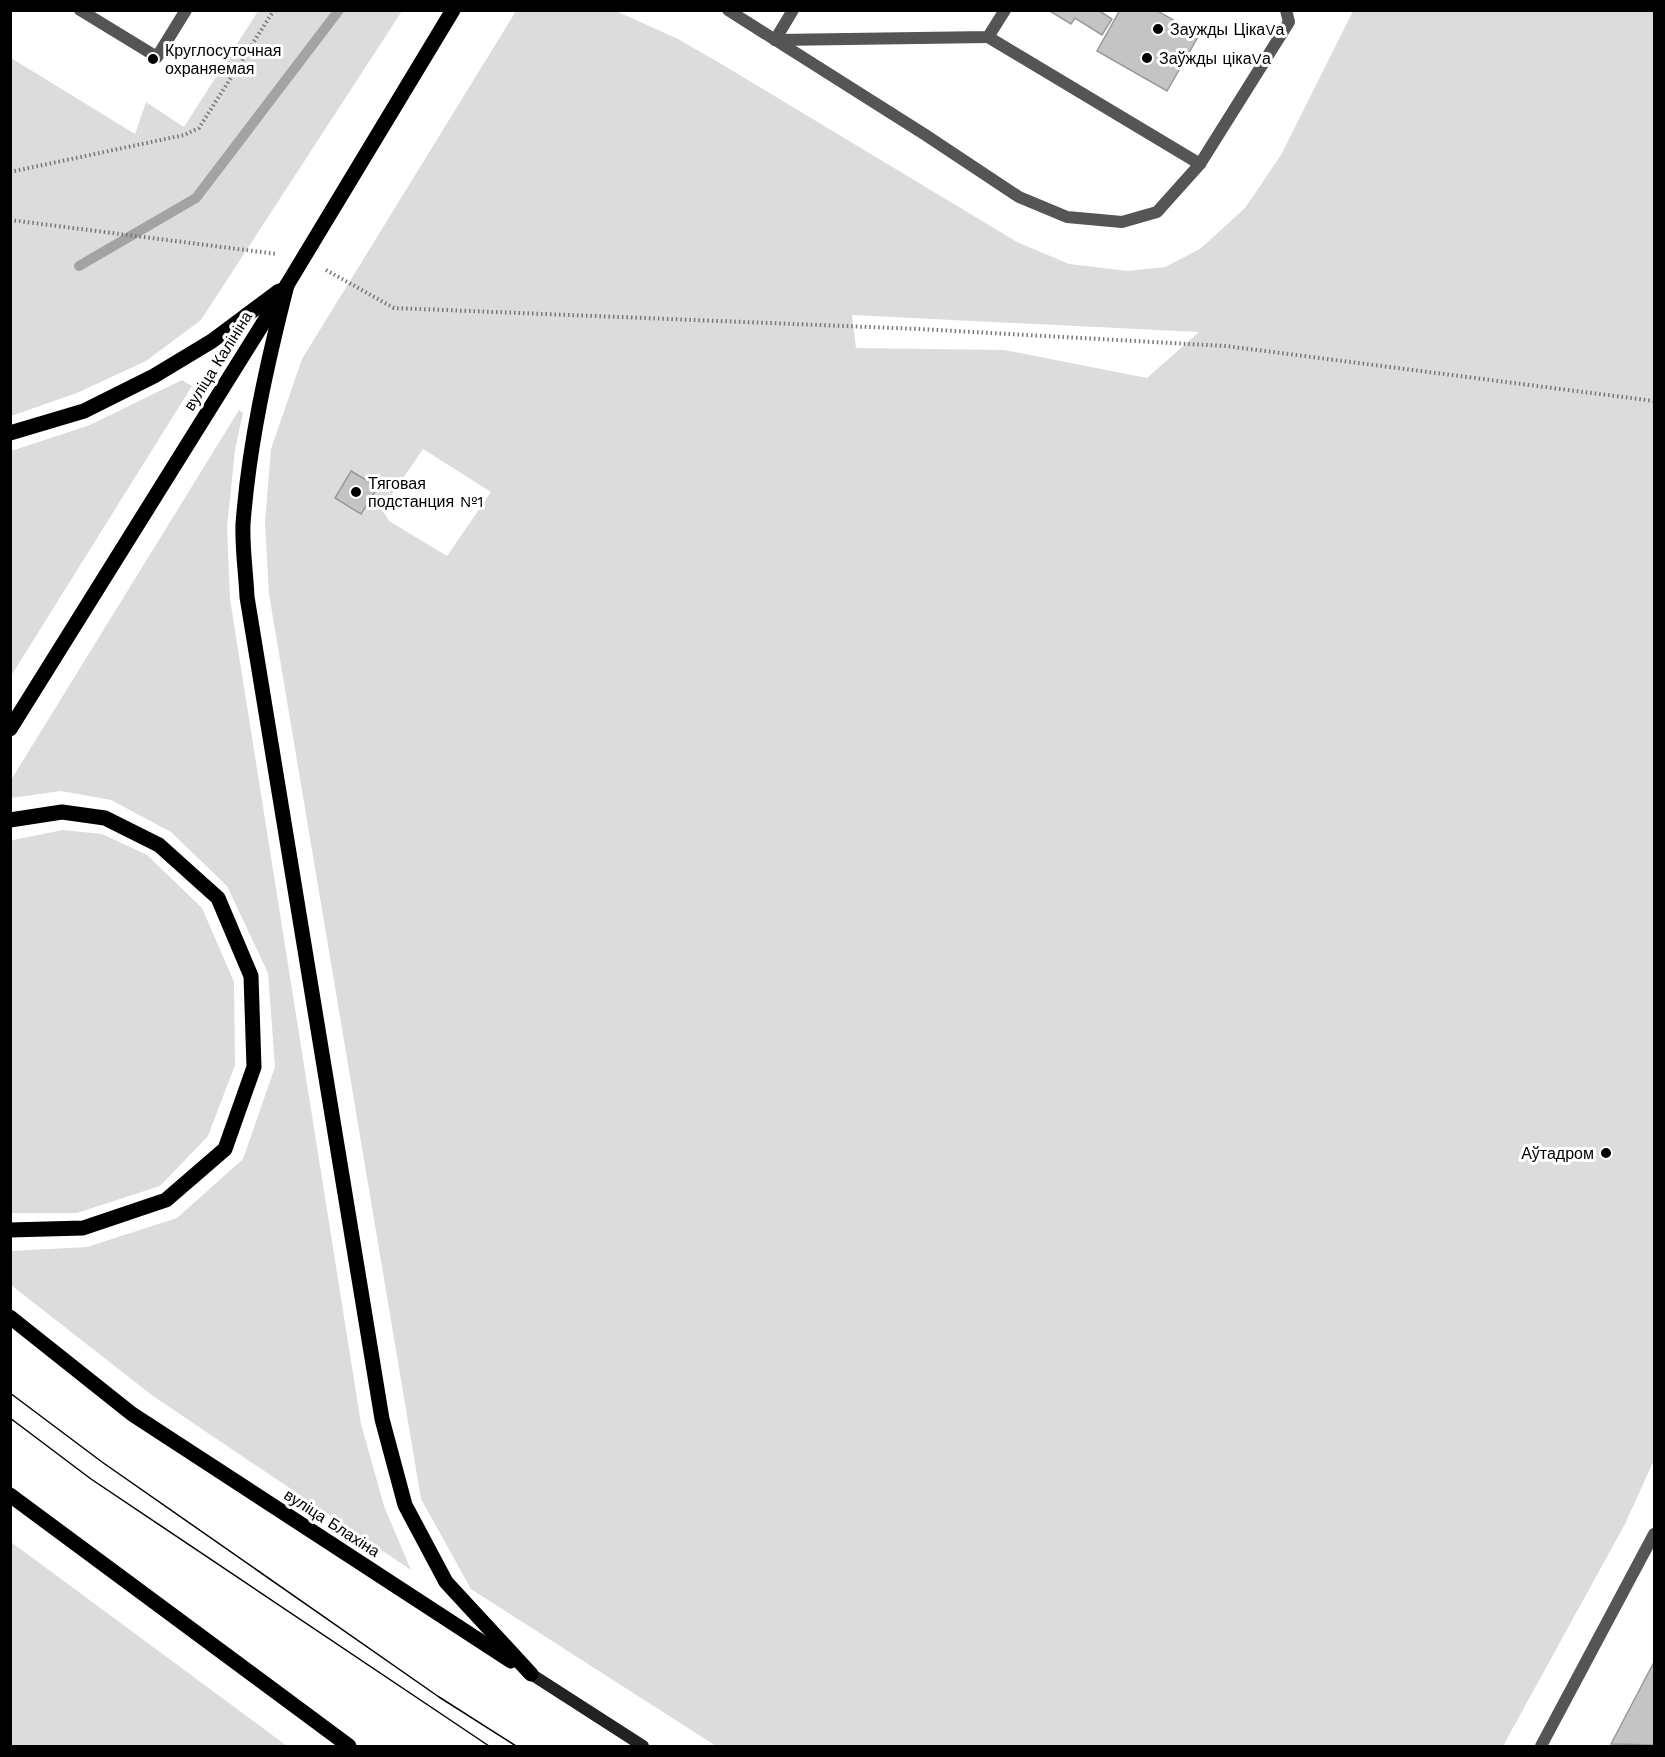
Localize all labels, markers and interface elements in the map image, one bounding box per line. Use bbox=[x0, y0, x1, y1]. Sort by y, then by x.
place label: Заужды ЦікаVа bbox=[1170, 20, 1285, 39]
marker: Заужды ЦікаVа bbox=[1151, 22, 1165, 36]
place label: Круглосуточная охраняемая bbox=[165, 41, 281, 78]
place label: Заўжды цікаVа bbox=[1159, 49, 1271, 68]
marker: Заўжды цікаVа bbox=[1140, 51, 1154, 65]
marker: Круглосуточная охраняемая bbox=[146, 52, 160, 66]
street label: вуліца Калініна bbox=[180, 308, 256, 414]
place label: Тяговая подстанция №1 bbox=[368, 474, 483, 511]
marker: Тяговая подстанция №1 bbox=[349, 485, 363, 499]
place label: Аўтадром bbox=[1521, 1144, 1594, 1163]
marker: Аўтадром bbox=[1599, 1146, 1613, 1160]
street label: вуліца Блахіна bbox=[281, 1485, 383, 1561]

